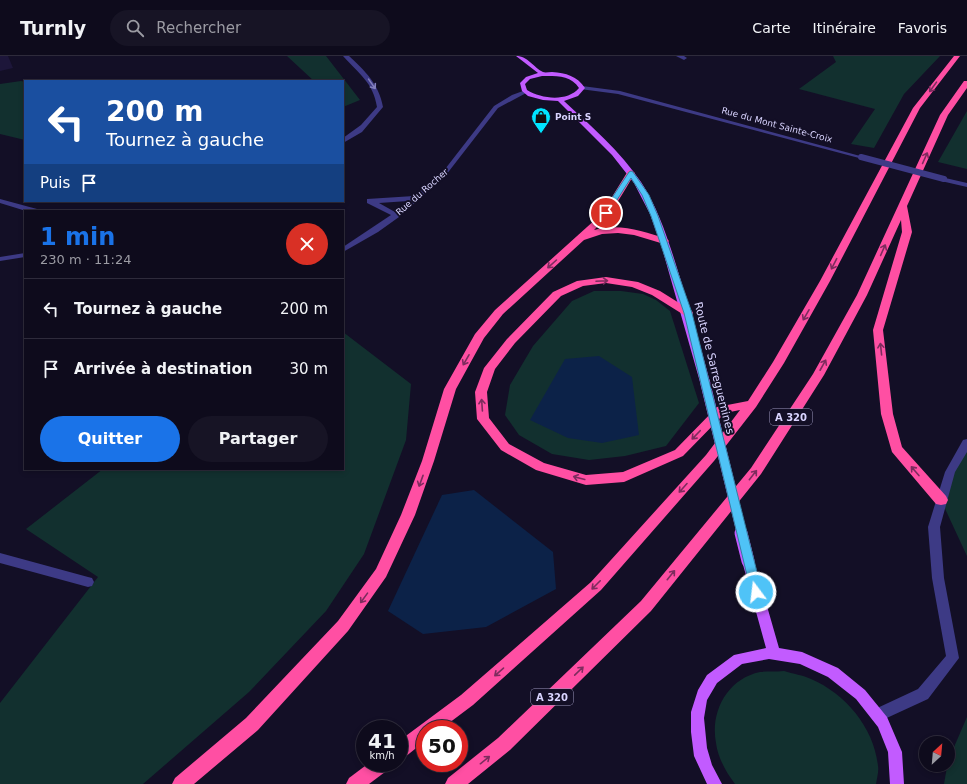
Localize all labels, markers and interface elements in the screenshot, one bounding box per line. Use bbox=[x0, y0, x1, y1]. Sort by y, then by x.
search box bbox=[110, 10, 390, 46]
text: Turnly bbox=[20, 17, 86, 39]
icon: search bbox=[124, 17, 146, 39]
text: Rechercher bbox=[156, 19, 241, 37]
text: Carte bbox=[752, 20, 791, 36]
text: Itinéraire bbox=[813, 20, 876, 36]
text: Favoris bbox=[898, 20, 947, 36]
one-way arrow bbox=[368, 79, 376, 90]
one-way arrow bbox=[929, 81, 937, 92]
text: 200 m bbox=[106, 95, 203, 128]
icon: left bbox=[40, 96, 92, 148]
street label: Rue du Mont Sainte-Croix bbox=[720, 105, 834, 145]
shop icon: Point S bbox=[530, 106, 552, 134]
place label: Point S bbox=[555, 112, 591, 122]
text: Tournez à gauche bbox=[106, 129, 264, 150]
one-way arrow bbox=[921, 152, 929, 164]
street label: Rue du Rocher bbox=[394, 167, 450, 217]
icon: arrive bbox=[78, 172, 100, 194]
text: Puis bbox=[40, 174, 70, 192]
pin bbox=[589, 196, 623, 230]
icon: arrive bbox=[595, 202, 617, 224]
text: 1 min bbox=[40, 223, 115, 251]
button: close bbox=[286, 223, 328, 265]
one-way arrow bbox=[880, 244, 887, 256]
text: 230 m · 11:24 bbox=[40, 252, 131, 267]
one-way arrow bbox=[830, 258, 837, 270]
one-way arrow bbox=[547, 260, 557, 269]
one-way arrow bbox=[595, 277, 608, 285]
icon: left bbox=[40, 298, 62, 320]
text: Tournez à gauche bbox=[74, 300, 222, 318]
text: 200 m bbox=[280, 300, 328, 318]
street label: Route de Sarreguemines bbox=[691, 301, 737, 436]
one-way arrow bbox=[801, 308, 809, 320]
one-way arrow bbox=[877, 343, 884, 356]
one-way arrow bbox=[461, 354, 469, 366]
icon: arrive bbox=[40, 358, 62, 380]
one-way arrow bbox=[820, 359, 828, 371]
text: Arrivée à destination bbox=[74, 360, 252, 378]
text: 30 m bbox=[290, 360, 328, 378]
one-way arrow bbox=[479, 399, 486, 412]
road number: A 320 bbox=[770, 409, 812, 425]
button: Quitter bbox=[40, 416, 180, 462]
button: Partager bbox=[188, 416, 328, 462]
one-way arrow bbox=[691, 430, 701, 440]
one-way arrow bbox=[911, 466, 920, 476]
one-way arrow bbox=[749, 469, 758, 480]
one-way arrow bbox=[573, 474, 586, 481]
one-way arrow bbox=[416, 475, 424, 487]
one-way arrow bbox=[678, 483, 687, 493]
one-way arrow bbox=[667, 570, 676, 581]
position arrow bbox=[735, 571, 777, 613]
one-way arrow bbox=[591, 580, 601, 590]
one-way arrow bbox=[360, 592, 368, 603]
one-way arrow bbox=[574, 666, 584, 676]
one-way arrow bbox=[494, 667, 504, 676]
road number: A 320 bbox=[531, 689, 573, 705]
speed limit sign: 50 bbox=[416, 720, 468, 772]
text: 41 bbox=[368, 729, 396, 753]
north arrow bbox=[919, 736, 955, 772]
map controls bbox=[919, 736, 955, 772]
text: km/h bbox=[369, 750, 395, 761]
one-way arrow bbox=[479, 755, 490, 764]

